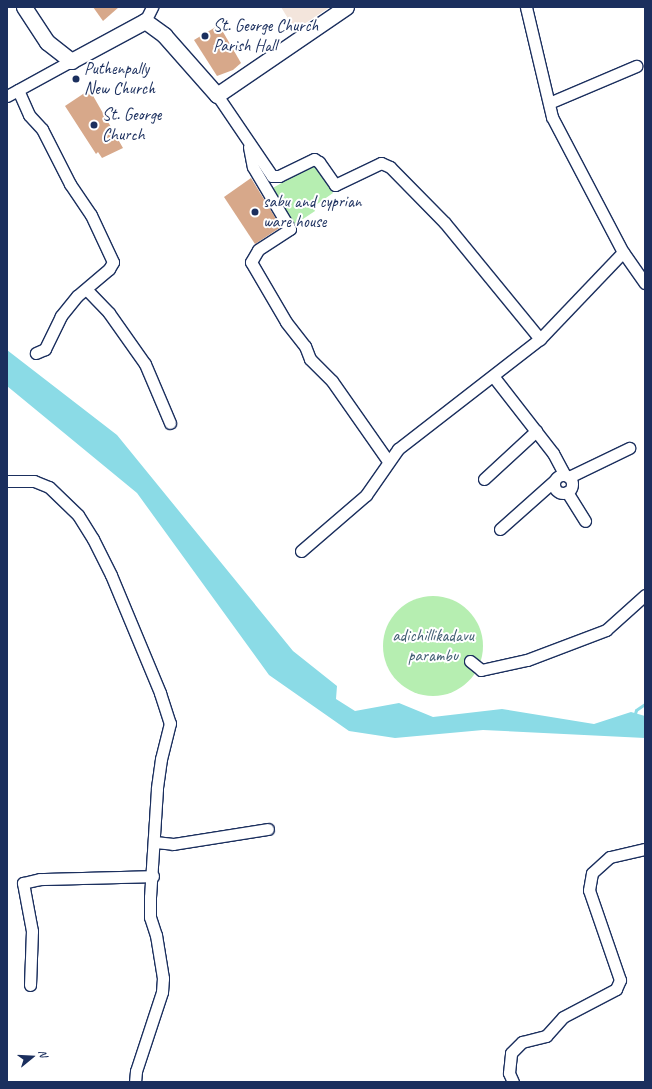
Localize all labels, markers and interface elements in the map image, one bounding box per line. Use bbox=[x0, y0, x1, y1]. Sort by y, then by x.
place label: St. George Church Parish Hall bbox=[213, 16, 319, 56]
marker: St. George Church Parish Hall bbox=[200, 31, 210, 41]
place label: Puthenpally New Church bbox=[84, 59, 155, 99]
marker: Puthenpally New Church bbox=[71, 74, 81, 84]
place label: St. George Church bbox=[102, 105, 161, 145]
marker: St. George Church bbox=[89, 120, 99, 130]
place label: sabu and cyprian ware house bbox=[263, 192, 362, 232]
marker: sabu and cyprian ware house bbox=[250, 207, 260, 217]
park label: adichillikadavu parambu bbox=[392, 626, 474, 666]
north arrow bbox=[12, 1037, 52, 1077]
text: N bbox=[36, 1048, 51, 1059]

